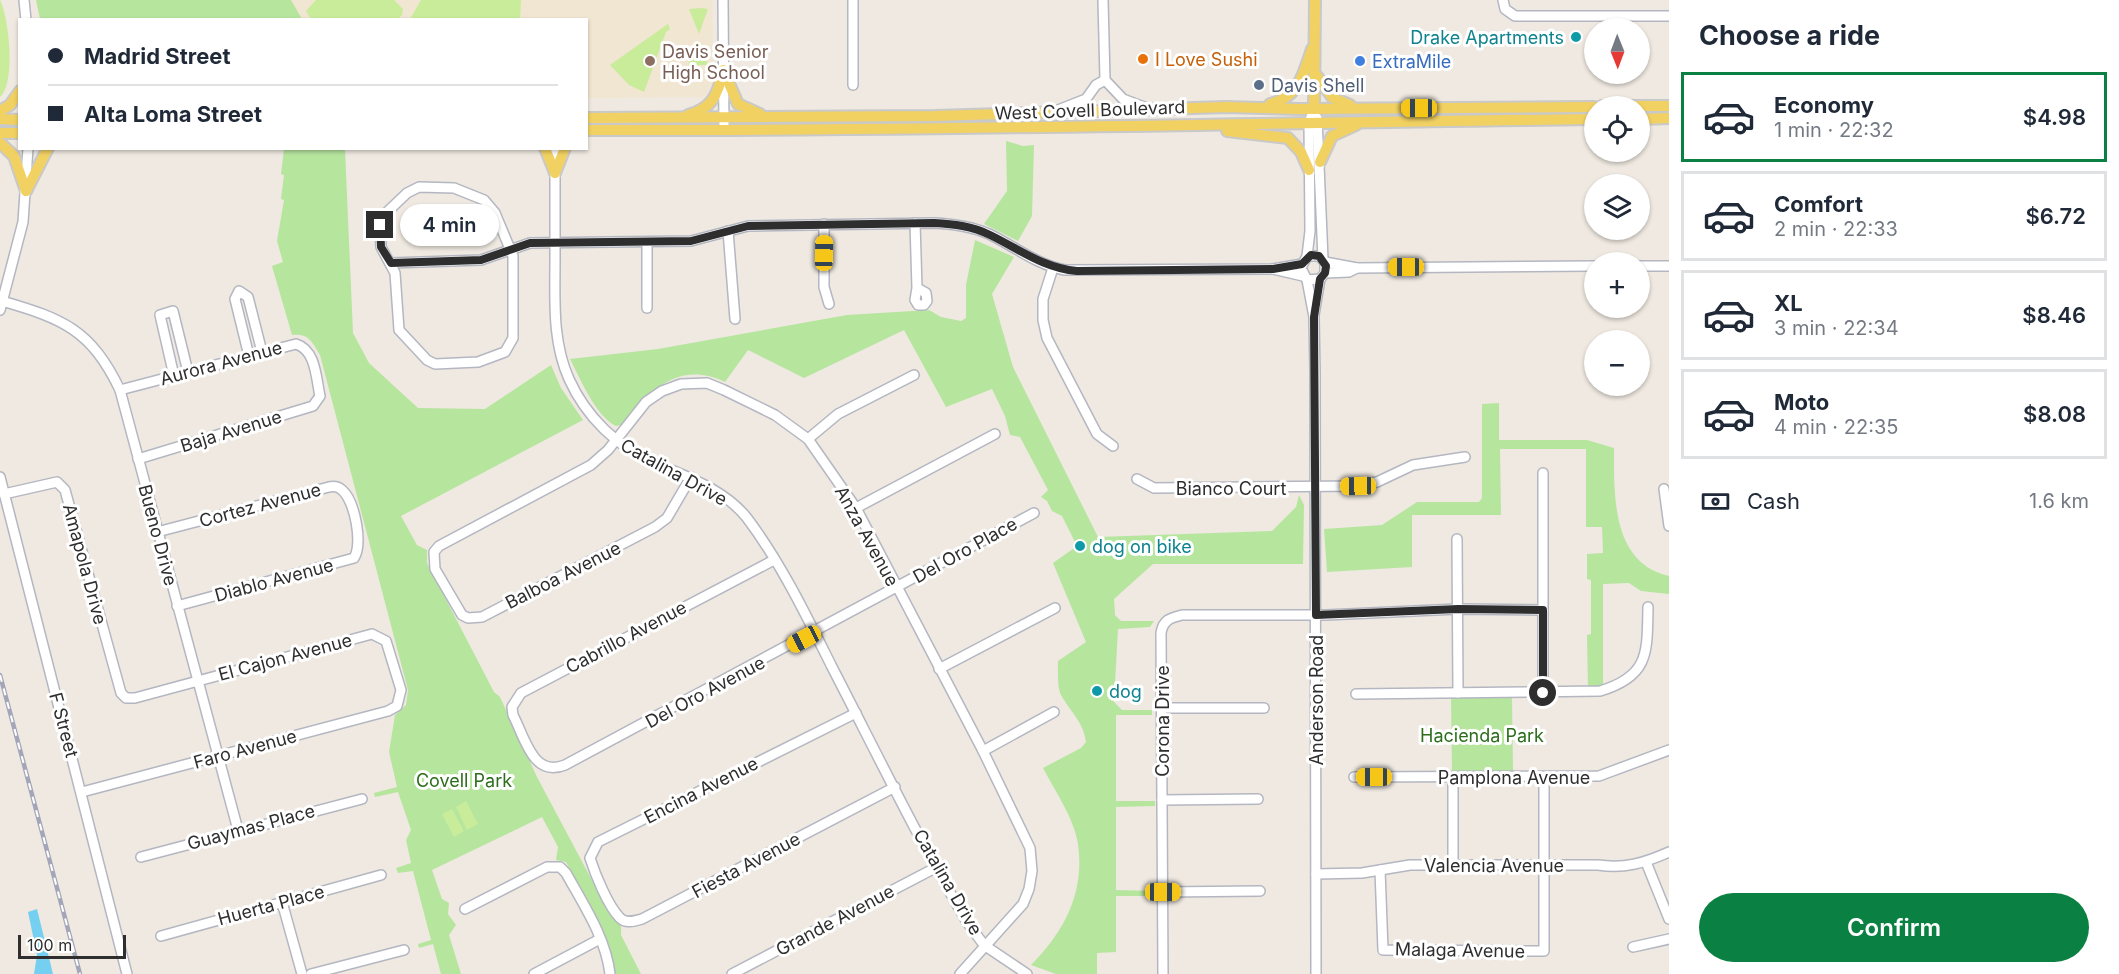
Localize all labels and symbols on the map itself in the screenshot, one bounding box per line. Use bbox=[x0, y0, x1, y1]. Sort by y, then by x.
north arrow bbox=[1584, 18, 1650, 84]
place label: Drake Apartments bbox=[1410, 27, 1564, 48]
marker: Drake Apartments bbox=[1569, 30, 1583, 44]
place label: Davis Senior High School bbox=[662, 41, 769, 83]
place label: I Love Sushi bbox=[1155, 49, 1258, 70]
place label: ExtraMile bbox=[1372, 51, 1451, 72]
marker: I Love Sushi bbox=[1136, 52, 1150, 66]
marker: Davis Senior High School bbox=[643, 54, 657, 68]
marker: ExtraMile bbox=[1353, 54, 1367, 68]
place label: Davis Shell bbox=[1271, 75, 1364, 96]
marker: Davis Shell bbox=[1252, 78, 1266, 92]
street label: West Covell Boulevard bbox=[994, 96, 1186, 124]
car bbox=[1401, 99, 1437, 117]
callout: 4 min bbox=[401, 204, 500, 246]
route end bbox=[366, 211, 393, 238]
car bbox=[815, 235, 833, 271]
car bbox=[1388, 258, 1424, 276]
street label: Aurora Avenue bbox=[158, 337, 284, 389]
street label: Baja Avenue bbox=[178, 406, 284, 456]
street label: Catalina Drive bbox=[617, 434, 731, 510]
car bbox=[1340, 477, 1376, 495]
street label: Bianco Court bbox=[1176, 478, 1286, 499]
street label: Cortez Avenue bbox=[197, 479, 323, 531]
street label: Bueno Drive bbox=[134, 482, 182, 588]
street label: Anza Avenue bbox=[831, 482, 903, 590]
street label: Amapola Drive bbox=[59, 501, 111, 627]
street label: Del Oro Place bbox=[909, 513, 1021, 587]
place label: dog on bike bbox=[1092, 536, 1192, 557]
street label: Balboa Avenue bbox=[502, 537, 624, 613]
marker: dog on bike bbox=[1073, 539, 1087, 553]
street label: Diablo Avenue bbox=[212, 554, 336, 606]
street label: Cabrillo Avenue bbox=[562, 596, 690, 678]
car bbox=[784, 623, 824, 655]
street label: El Cajon Avenue bbox=[216, 629, 354, 685]
street label: Anderson Road bbox=[1306, 635, 1327, 765]
street label: Del Oro Avenue bbox=[642, 652, 768, 732]
street label: Corona Drive bbox=[1152, 665, 1173, 777]
route start bbox=[1529, 679, 1556, 706]
place label: dog bbox=[1109, 681, 1142, 702]
marker: dog bbox=[1090, 684, 1104, 698]
street label: F Street bbox=[45, 690, 83, 760]
street label: Faro Avenue bbox=[191, 725, 299, 773]
park label: Hacienda Park bbox=[1420, 725, 1544, 746]
street label: Encina Avenue bbox=[640, 752, 762, 828]
street label: Pamplona Avenue bbox=[1438, 767, 1590, 788]
car bbox=[1356, 768, 1392, 786]
park label: Covell Park bbox=[416, 770, 512, 791]
street label: Guaymas Place bbox=[185, 800, 317, 854]
street label: Catalina Drive bbox=[909, 825, 987, 939]
street label: Fiesta Avenue bbox=[688, 828, 804, 902]
street label: Valencia Avenue bbox=[1424, 855, 1564, 876]
street label: Grande Avenue bbox=[772, 880, 898, 960]
street label: Huerta Place bbox=[215, 881, 327, 929]
car bbox=[1145, 883, 1181, 901]
scale bar bbox=[18, 932, 126, 960]
street label: Malaga Avenue bbox=[1395, 938, 1525, 962]

